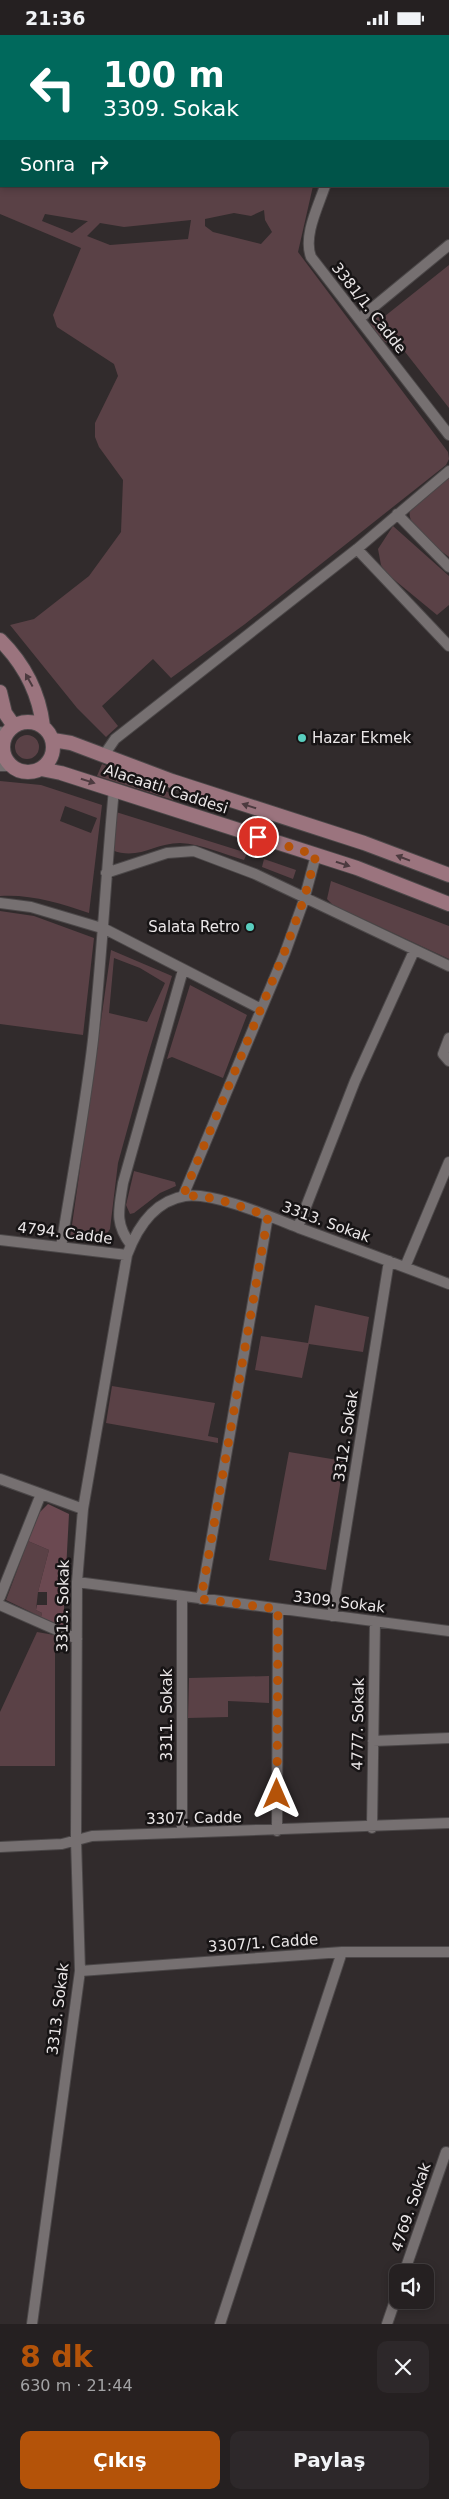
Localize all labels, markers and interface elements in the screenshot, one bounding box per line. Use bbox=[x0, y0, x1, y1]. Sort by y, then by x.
text: 21:36 bbox=[25, 7, 85, 29]
icon: left bbox=[20, 55, 85, 120]
text: 100 m bbox=[103, 55, 225, 95]
text: 3309. Sokak bbox=[103, 96, 239, 121]
icon: right bbox=[85, 150, 113, 178]
text: Sonra bbox=[20, 153, 75, 175]
street label: 3381/1. Cadde bbox=[328, 259, 410, 357]
one-way arrow bbox=[25, 673, 34, 686]
place label: Hazar Ekmek bbox=[312, 729, 411, 747]
marker: Hazar Ekmek bbox=[296, 732, 308, 744]
street label: Alacaatlı Caddesi bbox=[102, 760, 230, 818]
one-way arrow bbox=[81, 778, 96, 786]
one-way arrow bbox=[242, 801, 257, 809]
pin bbox=[237, 816, 279, 858]
icon: arrive bbox=[244, 823, 272, 851]
one-way arrow bbox=[396, 854, 411, 861]
one-way arrow bbox=[335, 860, 350, 868]
place label: Salata Retro bbox=[148, 918, 240, 936]
marker: Salata Retro bbox=[244, 921, 256, 933]
street label: 3313. Sokak bbox=[279, 1198, 373, 1246]
street label: 4794. Cadde bbox=[16, 1218, 114, 1248]
street label: 3312. Sokak bbox=[330, 1389, 362, 1483]
street label: 3313. Sokak bbox=[53, 1559, 73, 1653]
street label: 3309. Sokak bbox=[292, 1587, 386, 1617]
street label: 3311. Sokak bbox=[158, 1668, 176, 1761]
street label: 4777. Sokak bbox=[348, 1677, 368, 1771]
position arrow bbox=[250, 1767, 302, 1819]
street label: 3307. Cadde bbox=[146, 1808, 242, 1828]
street label: 3307/1. Cadde bbox=[207, 1930, 319, 1956]
street label: 3313. Sokak bbox=[43, 1962, 73, 2056]
street label: 4769. Sokak bbox=[387, 2160, 435, 2254]
map controls bbox=[389, 2264, 434, 2309]
button: sound bbox=[389, 2264, 434, 2309]
text: 8 dk bbox=[20, 2339, 93, 2374]
button: close bbox=[377, 2341, 429, 2393]
text: 630 m · 21:44 bbox=[20, 2376, 133, 2395]
button: Çıkış bbox=[20, 2431, 220, 2489]
button: Paylaş bbox=[230, 2431, 429, 2489]

